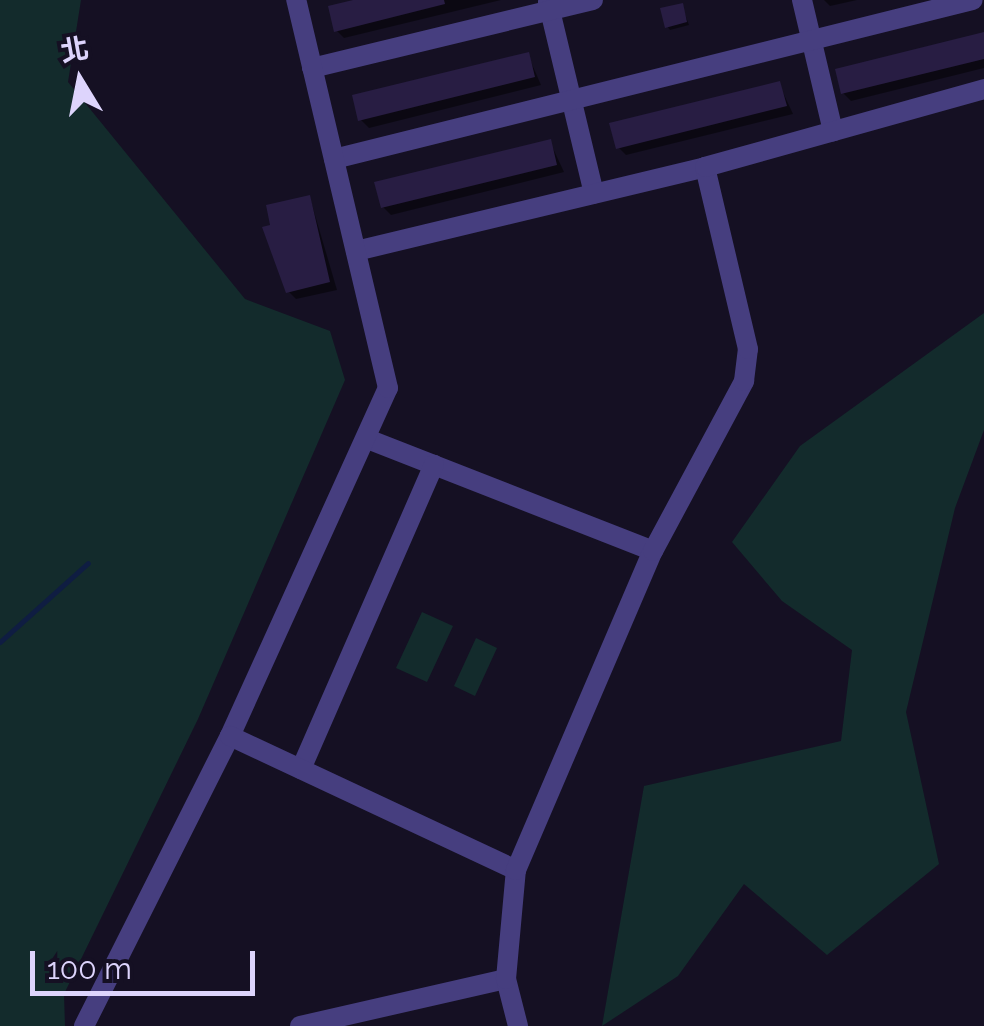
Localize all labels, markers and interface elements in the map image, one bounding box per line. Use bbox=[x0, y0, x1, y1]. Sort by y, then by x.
north arrow bbox=[30, 30, 130, 130]
text: 北 bbox=[58, 31, 91, 69]
scale bar bbox=[35, 931, 260, 993]
text: 100 m bbox=[47, 951, 132, 986]

